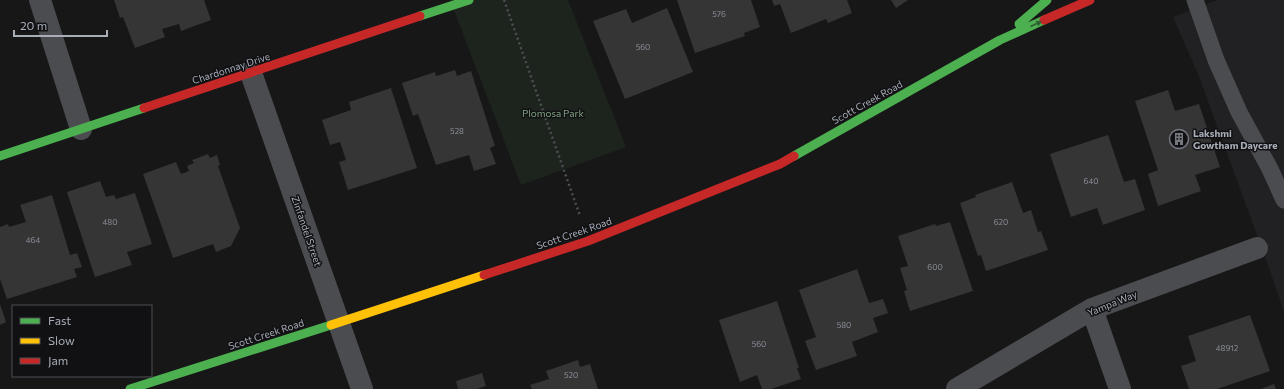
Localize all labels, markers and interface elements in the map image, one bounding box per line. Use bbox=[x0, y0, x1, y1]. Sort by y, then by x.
house number: 576 bbox=[712, 9, 726, 19]
scale bar bbox=[14, 12, 107, 38]
text: 20 m bbox=[20, 18, 47, 32]
one-way arrow bbox=[1030, 21, 1042, 27]
house number: 560 bbox=[636, 42, 650, 52]
street label: Chardonnay Drive bbox=[191, 50, 271, 86]
street label: Scott Creek Road bbox=[830, 78, 905, 126]
park label: Plomosa Park bbox=[522, 107, 585, 119]
house number: 528 bbox=[450, 126, 464, 136]
place label: Lakshmi Gowtham Daycare bbox=[1193, 127, 1277, 151]
building icon: Lakshmi Gowtham Daycare bbox=[1168, 128, 1190, 150]
house number: 640 bbox=[1084, 176, 1098, 186]
street label: Zinfandel Street bbox=[289, 194, 325, 268]
street label: Scott Creek Road bbox=[535, 214, 613, 251]
house number: 480 bbox=[103, 217, 117, 227]
house number: 620 bbox=[994, 217, 1008, 227]
house number: 464 bbox=[26, 235, 40, 245]
house number: 600 bbox=[927, 262, 943, 272]
street label: Yampa Way bbox=[1085, 288, 1139, 318]
legend bbox=[12, 305, 152, 377]
text: Fast bbox=[48, 313, 71, 327]
street label: Scott Creek Road bbox=[227, 316, 306, 352]
house number: 580 bbox=[837, 320, 851, 330]
text: Slow bbox=[48, 333, 75, 347]
house number: 560 bbox=[752, 339, 766, 349]
house number: 48912 bbox=[1216, 343, 1239, 353]
text: Jam bbox=[48, 353, 68, 368]
house number: 520 bbox=[564, 370, 578, 380]

